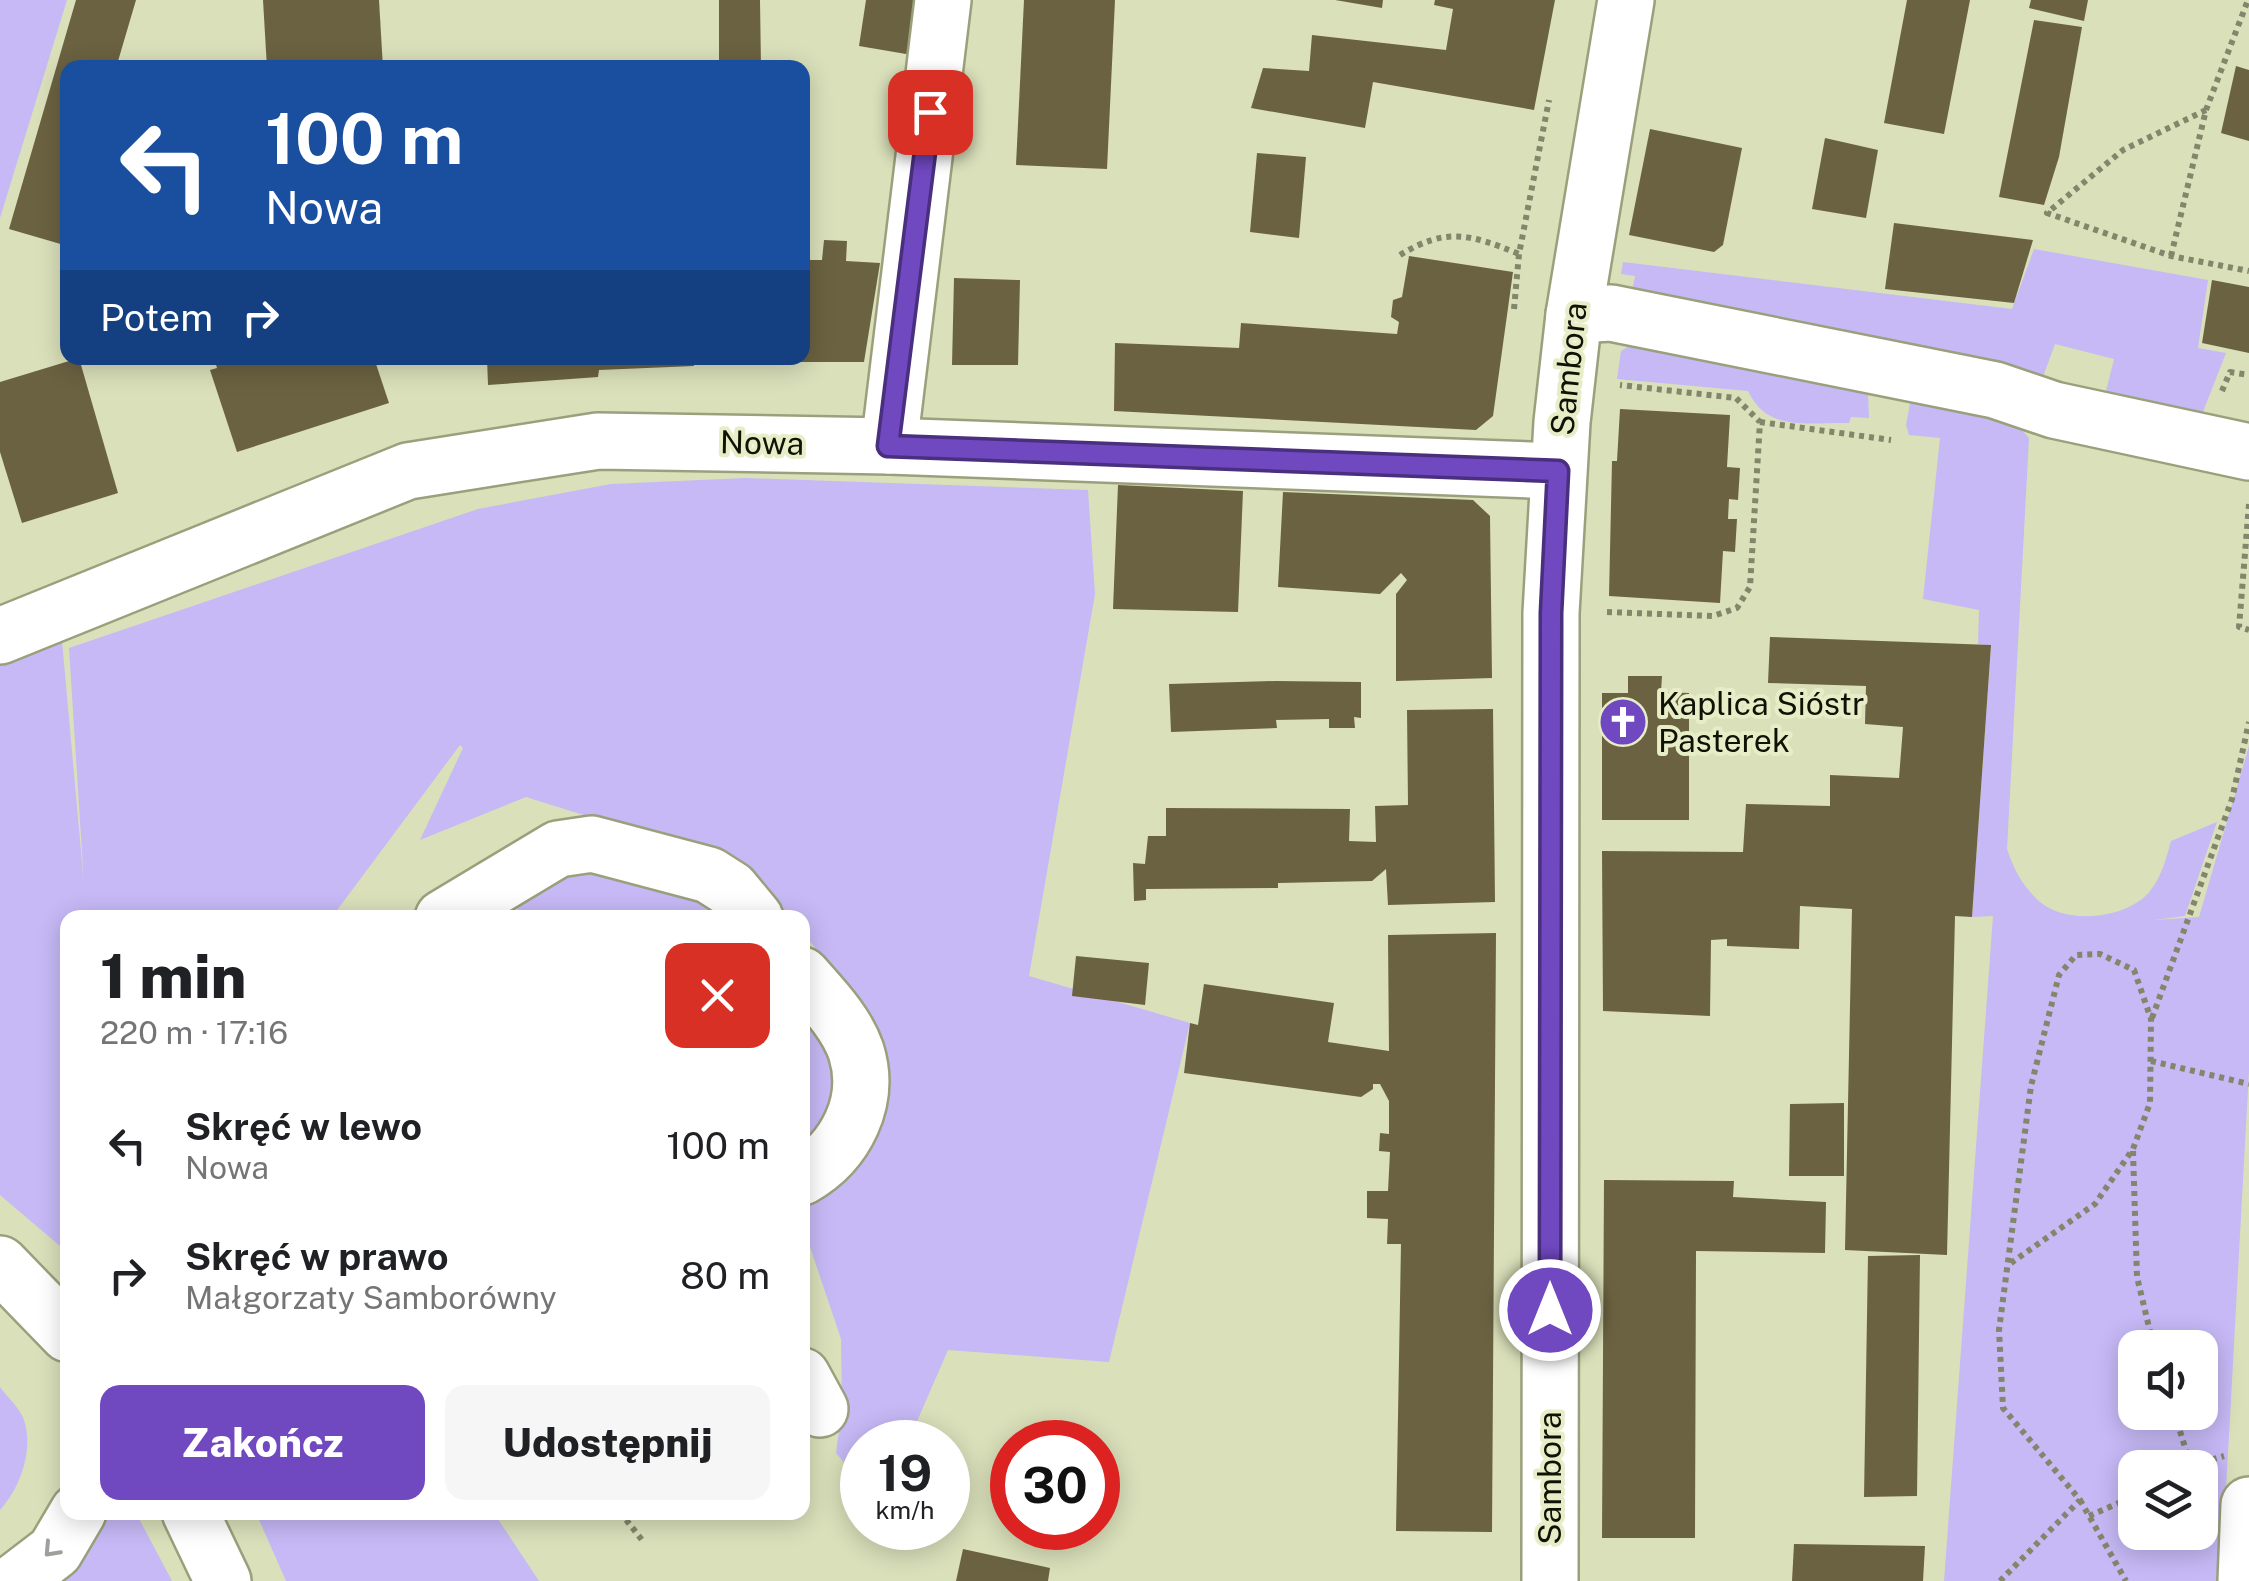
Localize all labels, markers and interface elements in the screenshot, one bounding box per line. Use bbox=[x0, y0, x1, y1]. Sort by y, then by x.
pin bbox=[888, 70, 973, 155]
icon: arrive bbox=[903, 85, 958, 140]
text: 100 m bbox=[265, 97, 463, 180]
icon: left bbox=[100, 100, 230, 230]
text: Nowa bbox=[265, 181, 383, 234]
icon: right bbox=[233, 290, 288, 345]
text: Potem bbox=[100, 295, 213, 340]
street label: Sambora bbox=[1543, 301, 1594, 437]
street label: Nowa bbox=[720, 423, 804, 462]
place label: Kaplica Sióstr Pasterek bbox=[1658, 685, 1865, 759]
church icon: Kaplica Sióstr Pasterek bbox=[1597, 696, 1649, 748]
text: 1 min bbox=[100, 941, 247, 1012]
button: close bbox=[665, 943, 770, 1048]
text: 220 m · 17:16 bbox=[100, 1014, 288, 1051]
text: Skręć w lewo bbox=[185, 1104, 422, 1149]
icon: left bbox=[100, 1118, 155, 1173]
text: 100 m bbox=[666, 1123, 770, 1168]
text: Nowa bbox=[185, 1149, 269, 1186]
text: Skręć w prawo bbox=[185, 1234, 449, 1279]
icon: right bbox=[100, 1248, 155, 1303]
text: 80 m bbox=[680, 1253, 770, 1298]
position arrow bbox=[1498, 1258, 1602, 1362]
text: Małgorzaty Samborówny bbox=[185, 1279, 557, 1316]
map controls bbox=[2118, 1330, 2218, 1550]
button: sound bbox=[2118, 1330, 2218, 1430]
button: Zakończ bbox=[100, 1385, 425, 1500]
button: Udostępnij bbox=[445, 1385, 770, 1500]
street label: Sambora bbox=[1531, 1411, 1568, 1545]
speed limit sign: 30 bbox=[990, 1420, 1120, 1550]
text: 19 bbox=[878, 1443, 932, 1502]
button: layers bbox=[2118, 1450, 2218, 1550]
text: km/h bbox=[876, 1495, 934, 1525]
one-way arrow bbox=[45, 1539, 63, 1557]

